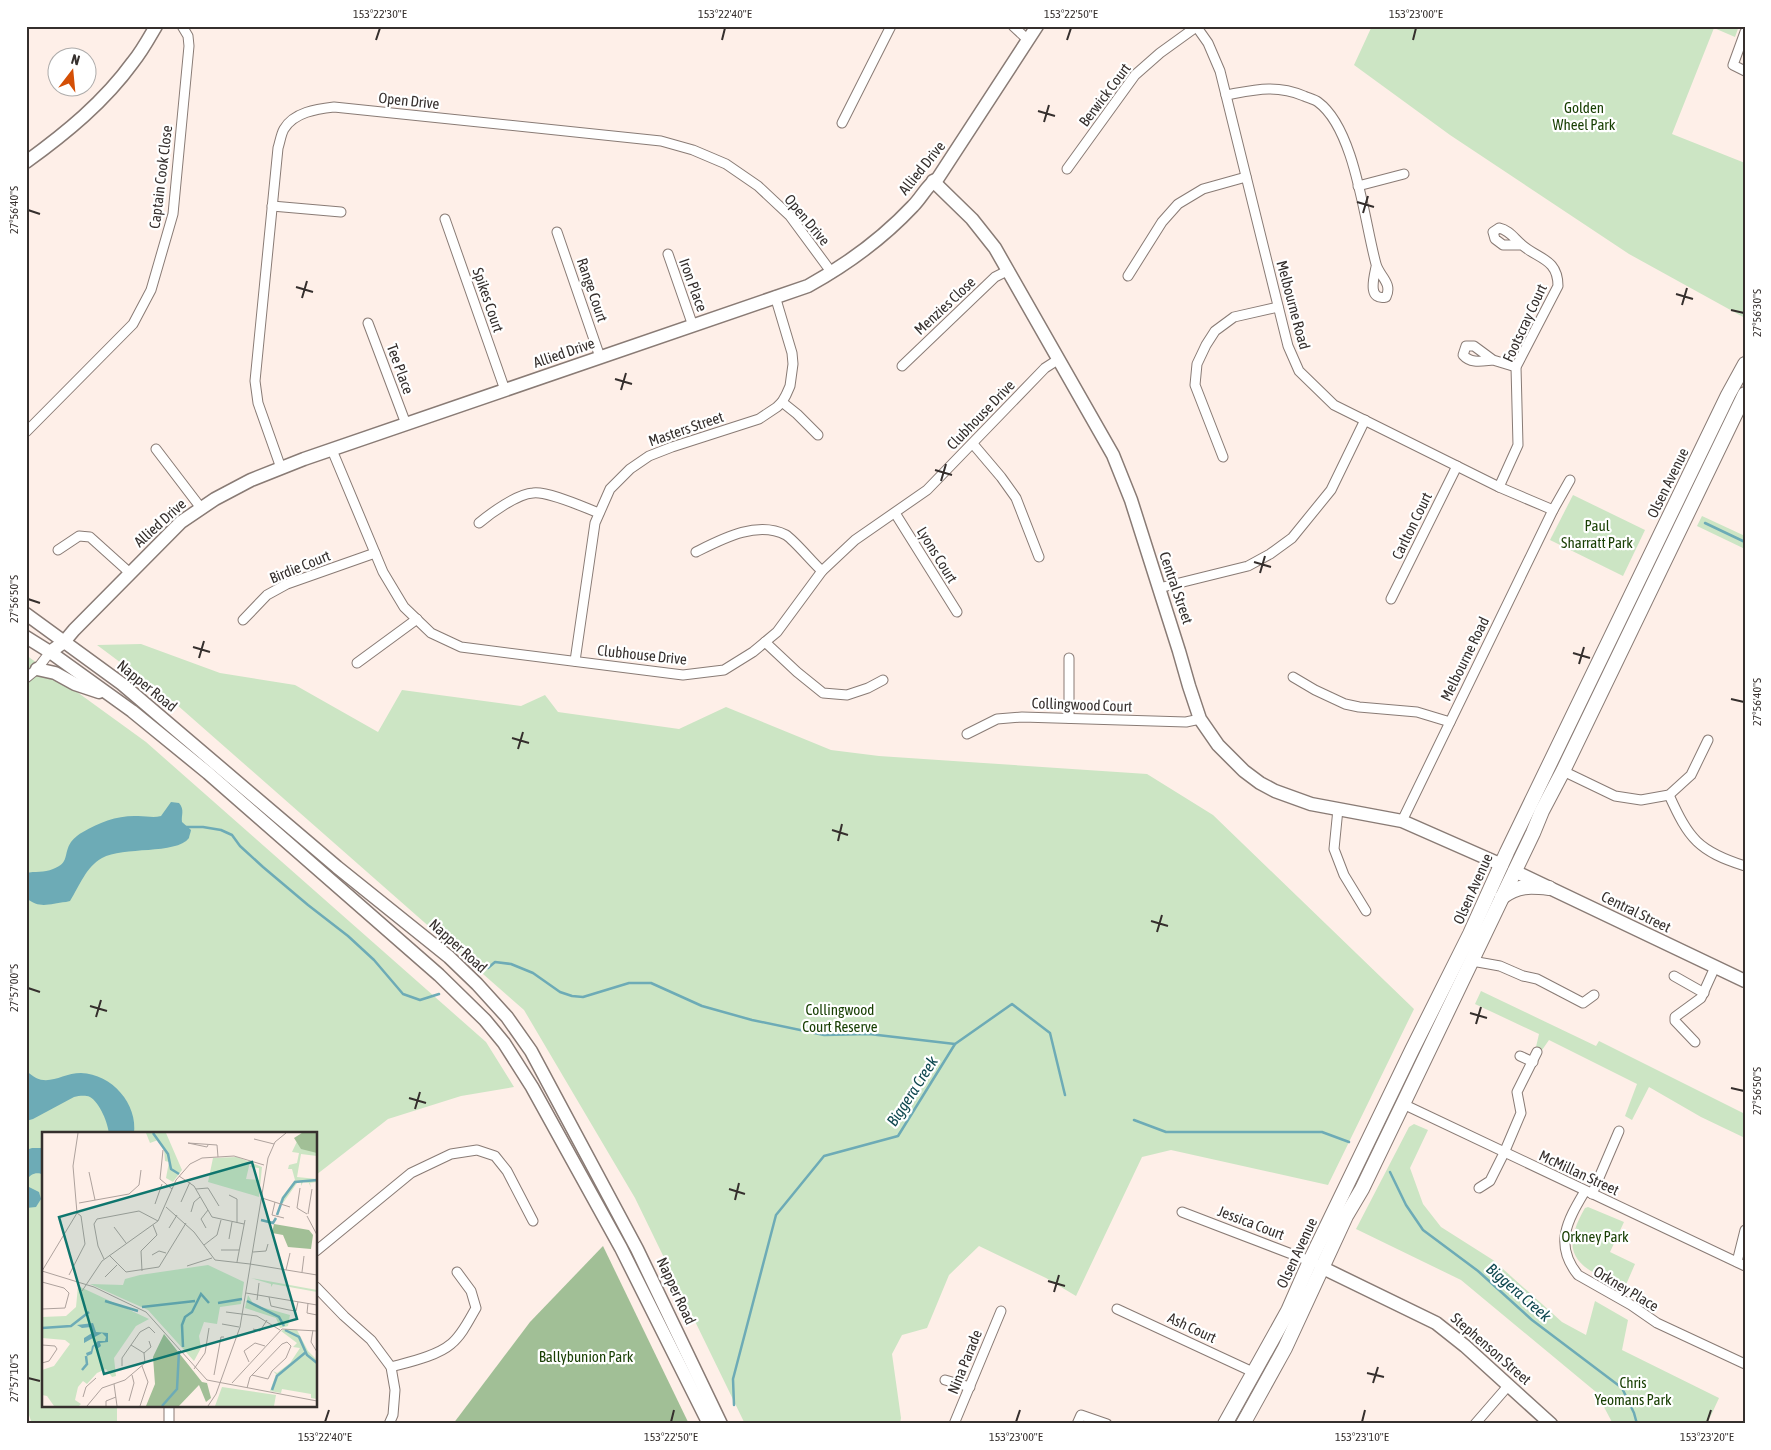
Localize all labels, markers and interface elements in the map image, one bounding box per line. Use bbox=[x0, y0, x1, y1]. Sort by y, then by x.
text: 153°22'30"E bbox=[353, 7, 407, 21]
text: 153°22'40"E bbox=[698, 7, 752, 21]
text: 153°22'50"E bbox=[1044, 7, 1098, 21]
text: 153°23'00"E bbox=[1389, 7, 1443, 21]
north arrow bbox=[48, 48, 98, 98]
text: N bbox=[69, 51, 82, 68]
street label: Berwick Court bbox=[1075, 60, 1134, 130]
street label: Open Drive bbox=[378, 89, 441, 112]
park label: Golden Wheel Park bbox=[1553, 99, 1616, 133]
street label: Captain Cook Close bbox=[146, 124, 175, 230]
street label: Allied Drive bbox=[895, 137, 948, 198]
text: 27°56'40"S bbox=[7, 186, 21, 234]
street label: Open Drive bbox=[781, 191, 834, 249]
street label: Range Court bbox=[574, 256, 611, 324]
street label: Iron Place bbox=[676, 256, 711, 314]
street label: Melbourne Road bbox=[1273, 259, 1314, 351]
street label: Spikes Court bbox=[470, 265, 507, 334]
street label: Menzies Close bbox=[911, 273, 979, 338]
street label: Footscray Court bbox=[1499, 281, 1550, 364]
text: 27°56'30"S bbox=[1750, 289, 1764, 337]
street label: Allied Drive bbox=[531, 334, 597, 371]
street label: Tee Place bbox=[384, 342, 417, 396]
street label: Clubhouse Drive bbox=[943, 376, 1018, 453]
street label: Masters Street bbox=[646, 408, 725, 449]
street label: Olsen Avenue bbox=[1643, 445, 1692, 521]
street label: Carlton Court bbox=[1388, 490, 1435, 562]
street label: Allied Drive bbox=[130, 495, 189, 550]
park label: Paul Sharratt Park bbox=[1561, 517, 1633, 551]
street label: Lyons Court bbox=[914, 524, 961, 586]
street label: Birdie Court bbox=[267, 547, 333, 586]
street label: Central Street bbox=[1156, 550, 1197, 626]
text: 27°56'50"S bbox=[7, 575, 21, 623]
street label: Melbourne Road bbox=[1437, 614, 1492, 704]
street label: Clubhouse Drive bbox=[596, 641, 688, 668]
street label: Napper Road bbox=[114, 656, 181, 715]
text: 27°56'40"S bbox=[1750, 678, 1764, 726]
street label: Collingwood Court bbox=[1031, 694, 1133, 715]
street label: Olsen Avenue bbox=[1449, 851, 1496, 927]
street label: Central Street bbox=[1599, 887, 1674, 936]
street label: Napper Road bbox=[426, 915, 491, 976]
text: 27°57'00"S bbox=[7, 964, 21, 1012]
park label: Collingwood Court Reserve bbox=[802, 1001, 878, 1035]
water label: Biggera Creek bbox=[883, 1052, 943, 1130]
text: 27°56'50"S bbox=[1750, 1067, 1764, 1115]
inset map bbox=[42, 1132, 318, 1408]
street label: McMillan Street bbox=[1537, 1147, 1622, 1198]
street label: Jessica Court bbox=[1216, 1202, 1287, 1243]
street label: Olsen Avenue bbox=[1273, 1215, 1320, 1291]
park label: Orkney Park bbox=[1561, 1228, 1629, 1245]
street label: Napper Road bbox=[654, 1255, 699, 1327]
water label: Biggera Creek bbox=[1482, 1259, 1556, 1326]
street label: Orkney Place bbox=[1591, 1263, 1662, 1315]
street label: Ash Court bbox=[1165, 1309, 1219, 1346]
street label: Stephenson Street bbox=[1448, 1309, 1535, 1388]
street label: Nina Parade bbox=[944, 1327, 985, 1396]
park label: Ballybunion Park bbox=[539, 1348, 634, 1365]
text: 27°57'10"S bbox=[7, 1354, 21, 1402]
park label: Chris Yeomans Park bbox=[1594, 1374, 1672, 1408]
text: 153°22'40"E bbox=[298, 1430, 352, 1444]
text: 153°22'50"E bbox=[644, 1430, 698, 1444]
text: 153°23'00"E bbox=[989, 1430, 1043, 1444]
text: 153°23'10"E bbox=[1335, 1430, 1389, 1444]
text: 153°23'20"E bbox=[1680, 1430, 1734, 1444]

